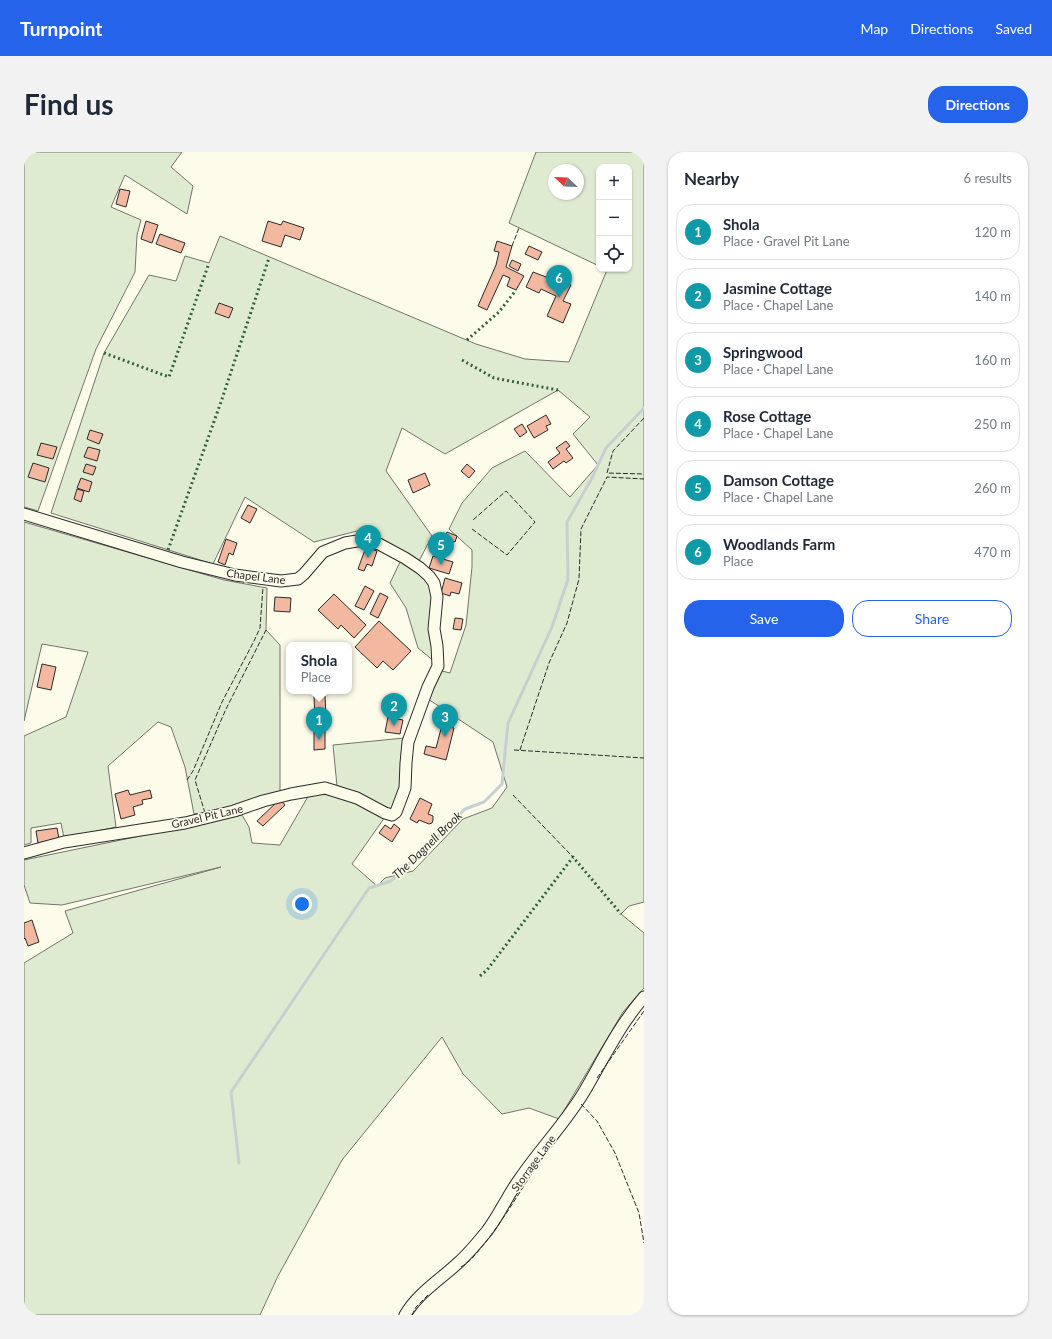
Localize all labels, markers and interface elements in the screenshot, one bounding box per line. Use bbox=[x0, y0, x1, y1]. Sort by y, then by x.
text: Turnpoint bbox=[20, 17, 102, 40]
text: Map bbox=[861, 20, 888, 37]
text: Directions bbox=[910, 20, 973, 37]
text: Saved bbox=[995, 20, 1032, 37]
button: Directions bbox=[928, 86, 1028, 123]
text: Find us bbox=[24, 87, 114, 121]
north arrow bbox=[548, 164, 584, 200]
map controls bbox=[596, 164, 632, 272]
button: + bbox=[596, 164, 632, 200]
text: Nearby bbox=[684, 168, 739, 189]
text: 6 results bbox=[964, 170, 1012, 186]
button: − bbox=[596, 200, 632, 236]
text: Shola bbox=[723, 215, 760, 233]
text: 1 bbox=[694, 224, 702, 240]
text: 120 m bbox=[974, 224, 1011, 240]
text: Place · Gravel Pit Lane bbox=[723, 233, 850, 249]
button: locate bbox=[596, 236, 632, 272]
pin: 6 bbox=[546, 265, 572, 298]
text: Jasmine Cottage bbox=[723, 279, 832, 297]
text: 2 bbox=[694, 288, 702, 304]
text: 140 m bbox=[974, 288, 1011, 304]
text: Place · Chapel Lane bbox=[723, 297, 834, 313]
text: Springwood bbox=[723, 343, 803, 361]
text: 3 bbox=[694, 352, 702, 368]
text: 160 m bbox=[974, 352, 1011, 368]
text: Place · Chapel Lane bbox=[723, 361, 834, 377]
text: Rose Cottage bbox=[723, 407, 811, 425]
text: 4 bbox=[694, 416, 702, 432]
text: 250 m bbox=[974, 416, 1011, 432]
text: Place · Chapel Lane bbox=[723, 425, 834, 441]
text: Damson Cottage bbox=[723, 471, 834, 489]
text: 5 bbox=[694, 480, 702, 496]
text: 260 m bbox=[974, 480, 1011, 496]
text: Place · Chapel Lane bbox=[723, 489, 834, 505]
pin: 4 bbox=[355, 525, 381, 558]
pin: 5 bbox=[428, 532, 454, 565]
text: Woodlands Farm bbox=[723, 535, 835, 553]
text: 6 bbox=[694, 544, 702, 560]
text: 470 m bbox=[974, 544, 1011, 560]
text: Place bbox=[723, 553, 753, 569]
street label: Chapel Lane bbox=[226, 566, 286, 586]
button: Save bbox=[684, 600, 844, 637]
button: Share bbox=[852, 600, 1012, 637]
popup bbox=[286, 642, 352, 694]
text: Shola bbox=[301, 651, 337, 669]
text: Place bbox=[301, 669, 331, 685]
pin: 2 bbox=[381, 693, 407, 726]
pin: 3 bbox=[432, 704, 458, 737]
pin: 1 bbox=[306, 707, 332, 740]
street label: Gravel Pit Lane bbox=[170, 801, 244, 831]
water label: The Dagnell Brook bbox=[389, 808, 465, 882]
your location bbox=[292, 894, 312, 914]
street label: Storrage Lane bbox=[508, 1132, 558, 1194]

